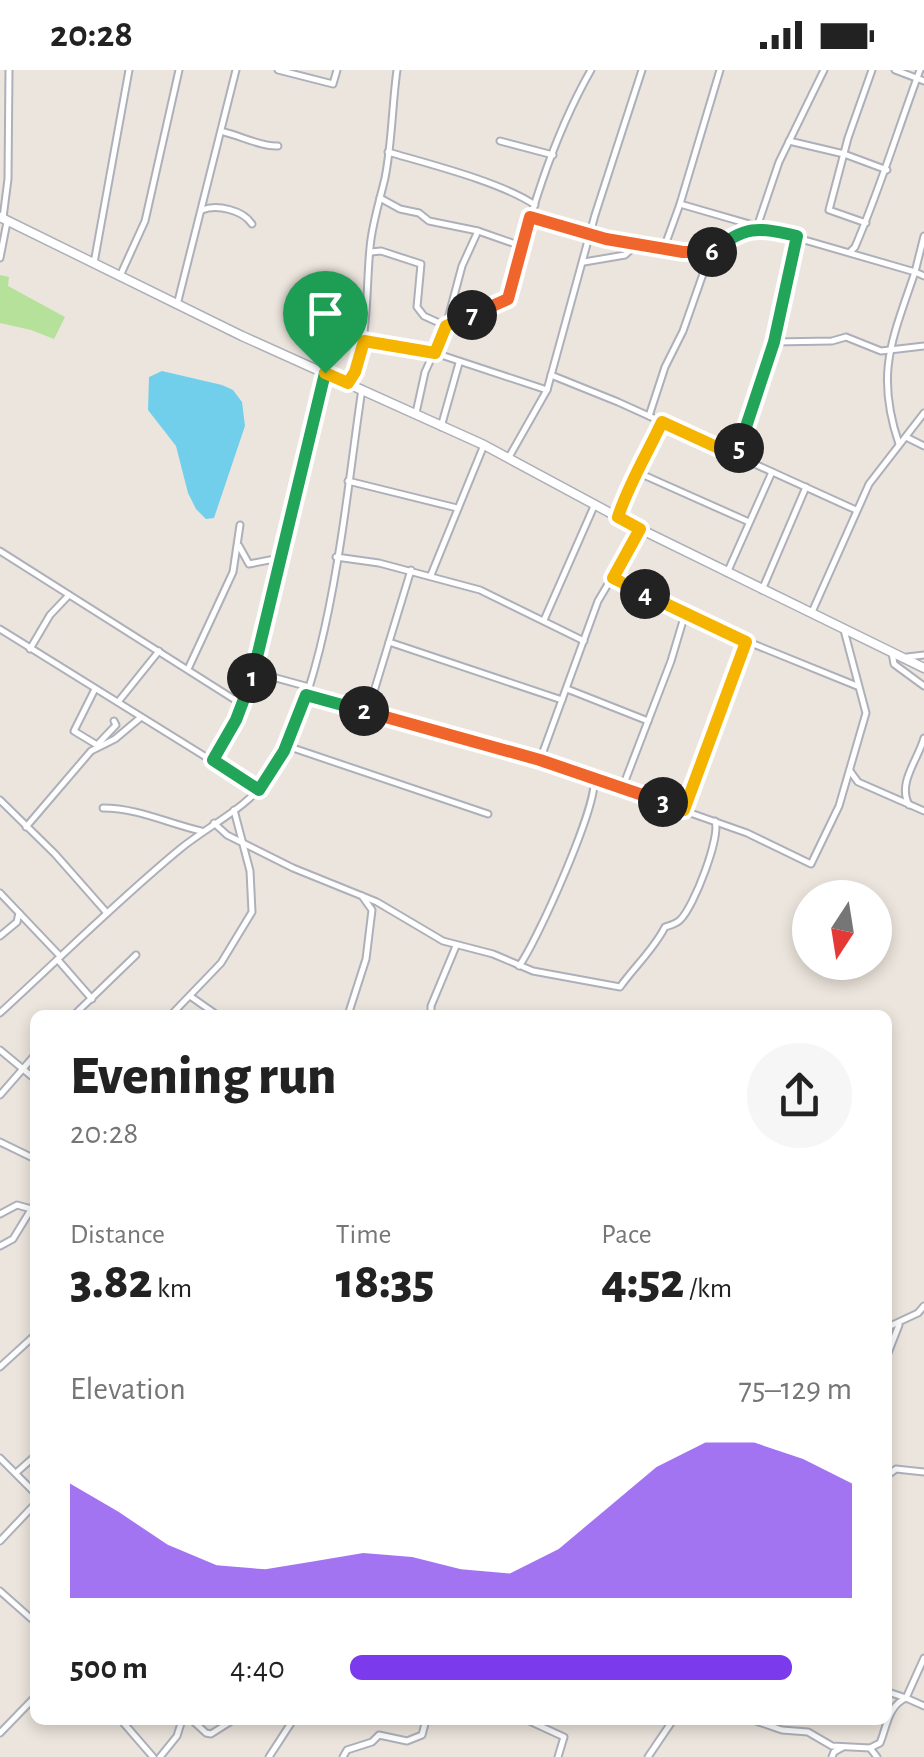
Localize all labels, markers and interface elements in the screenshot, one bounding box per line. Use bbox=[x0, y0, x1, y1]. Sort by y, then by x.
text: 20:28 bbox=[50, 16, 133, 54]
pin: 6 bbox=[687, 227, 737, 277]
text: 6 bbox=[705, 238, 719, 266]
pin bbox=[283, 271, 368, 374]
icon: arrive bbox=[298, 286, 353, 341]
pin: 7 bbox=[447, 290, 497, 340]
text: 7 bbox=[466, 301, 478, 329]
pin: 5 bbox=[714, 423, 764, 473]
text: 5 bbox=[733, 434, 745, 462]
pin: 4 bbox=[620, 569, 670, 619]
text: 4 bbox=[638, 580, 652, 608]
pin: 1 bbox=[227, 653, 277, 703]
text: 1 bbox=[247, 664, 257, 692]
pin: 2 bbox=[339, 686, 389, 736]
text: 2 bbox=[357, 697, 371, 725]
pin: 3 bbox=[638, 777, 688, 827]
text: 3 bbox=[657, 788, 669, 816]
north arrow bbox=[792, 880, 892, 980]
map controls bbox=[792, 880, 892, 980]
button: share bbox=[747, 1043, 852, 1148]
text: Evening run bbox=[70, 1049, 336, 1104]
text: 20:28 bbox=[70, 1117, 139, 1149]
text: Distance bbox=[70, 1221, 165, 1249]
text: Time bbox=[336, 1221, 391, 1249]
text: Pace bbox=[601, 1221, 652, 1249]
text: 3.82 bbox=[70, 1257, 152, 1307]
text: 18:35 bbox=[336, 1257, 434, 1307]
text: 4:52 bbox=[601, 1257, 684, 1307]
text: km bbox=[152, 1275, 192, 1303]
text: /km bbox=[684, 1275, 732, 1303]
text: Elevation bbox=[70, 1373, 186, 1405]
text: 75–129 m bbox=[739, 1373, 852, 1405]
text: 500 m bbox=[70, 1652, 148, 1684]
text: 4:40 bbox=[230, 1652, 285, 1684]

